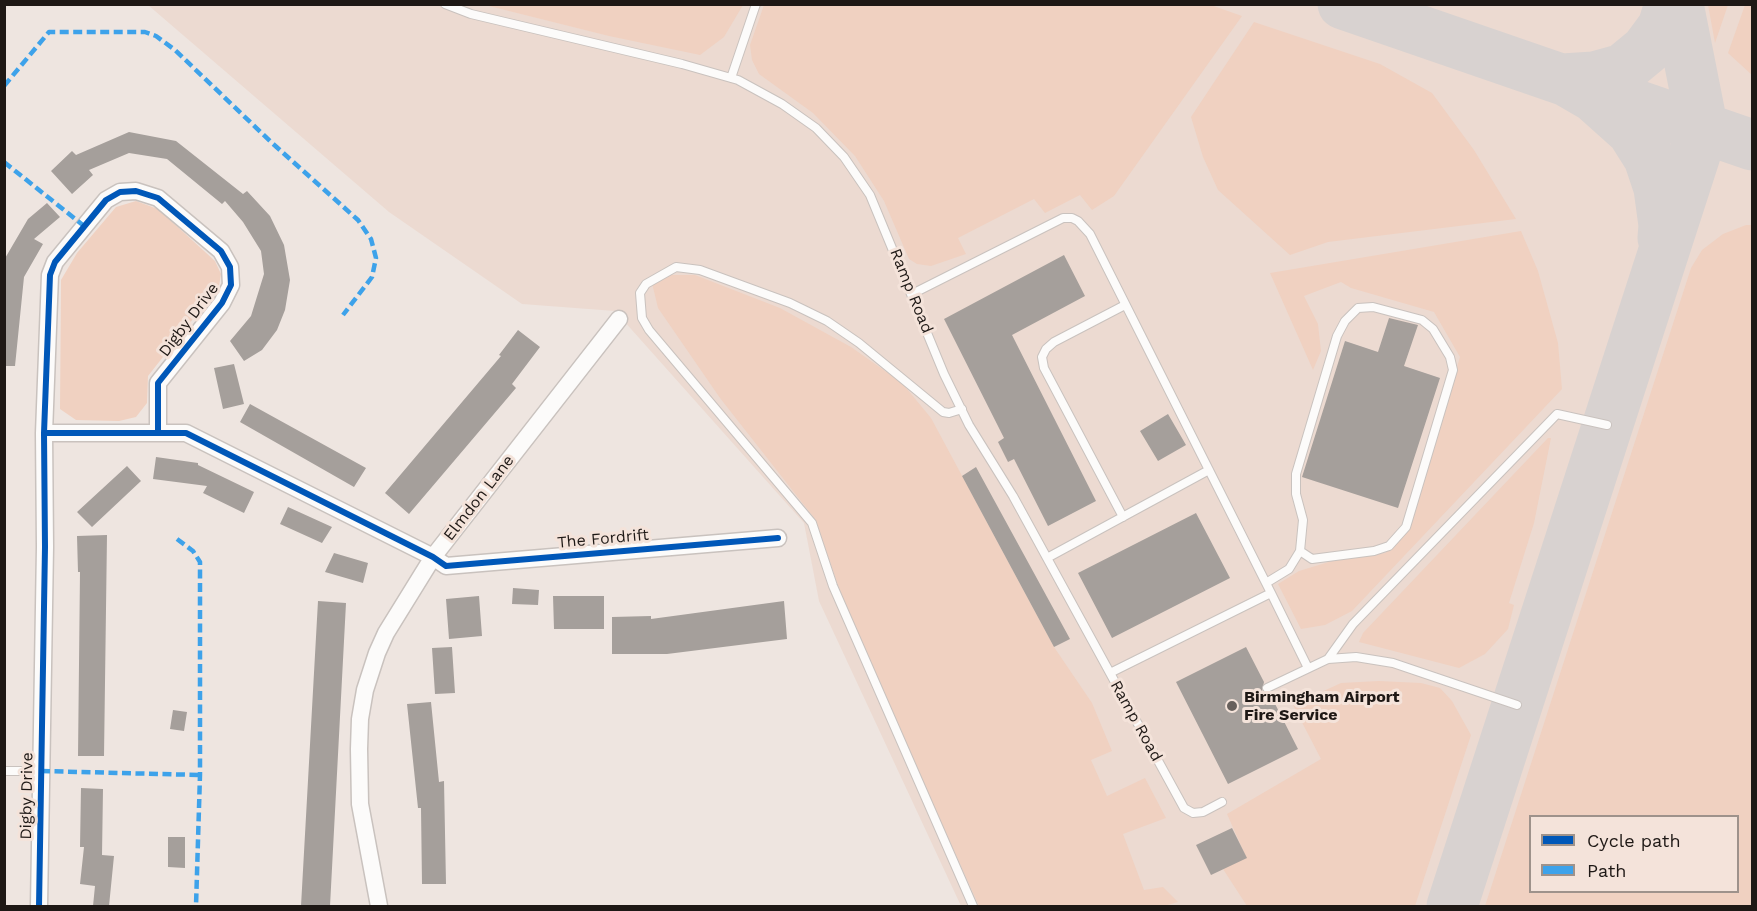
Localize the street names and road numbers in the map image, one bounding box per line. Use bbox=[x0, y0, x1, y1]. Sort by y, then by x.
street label: Ramp Road bbox=[885, 246, 937, 336]
street label: Digby Drive bbox=[155, 279, 223, 361]
street label: Elmdon Lane bbox=[440, 451, 518, 545]
street label: The Fordrift bbox=[556, 525, 650, 553]
street label: Ramp Road bbox=[1106, 677, 1166, 765]
street label: Digby Drive bbox=[17, 752, 37, 840]

